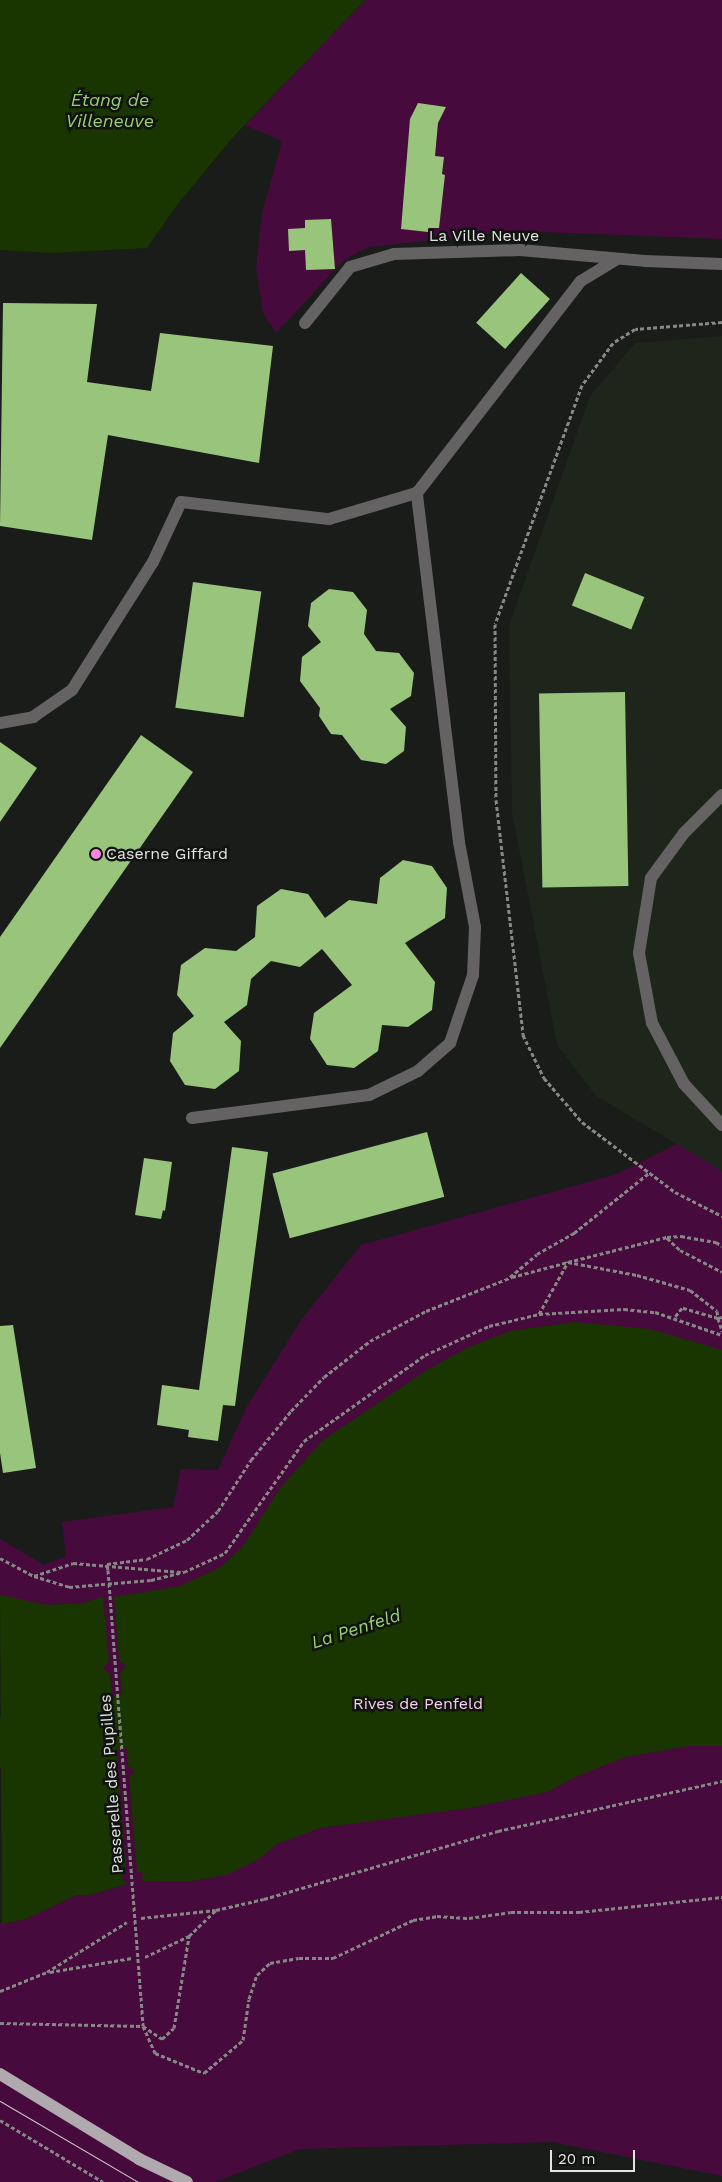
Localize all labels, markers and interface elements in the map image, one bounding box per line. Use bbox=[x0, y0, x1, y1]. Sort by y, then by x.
water label: Étang de Villeneuve bbox=[66, 90, 154, 132]
street label: La Ville Neuve bbox=[428, 226, 540, 246]
place label: Caserne Giffard bbox=[106, 844, 228, 864]
marker: Caserne Giffard bbox=[90, 848, 102, 860]
water label: La Penfeld bbox=[309, 1604, 403, 1654]
street label: Passerelle des Pupilles bbox=[96, 1694, 128, 1874]
park label: Rives de Penfeld bbox=[353, 1694, 483, 1714]
scale bar bbox=[552, 2140, 637, 2172]
text: 20 m bbox=[558, 2150, 596, 2168]

